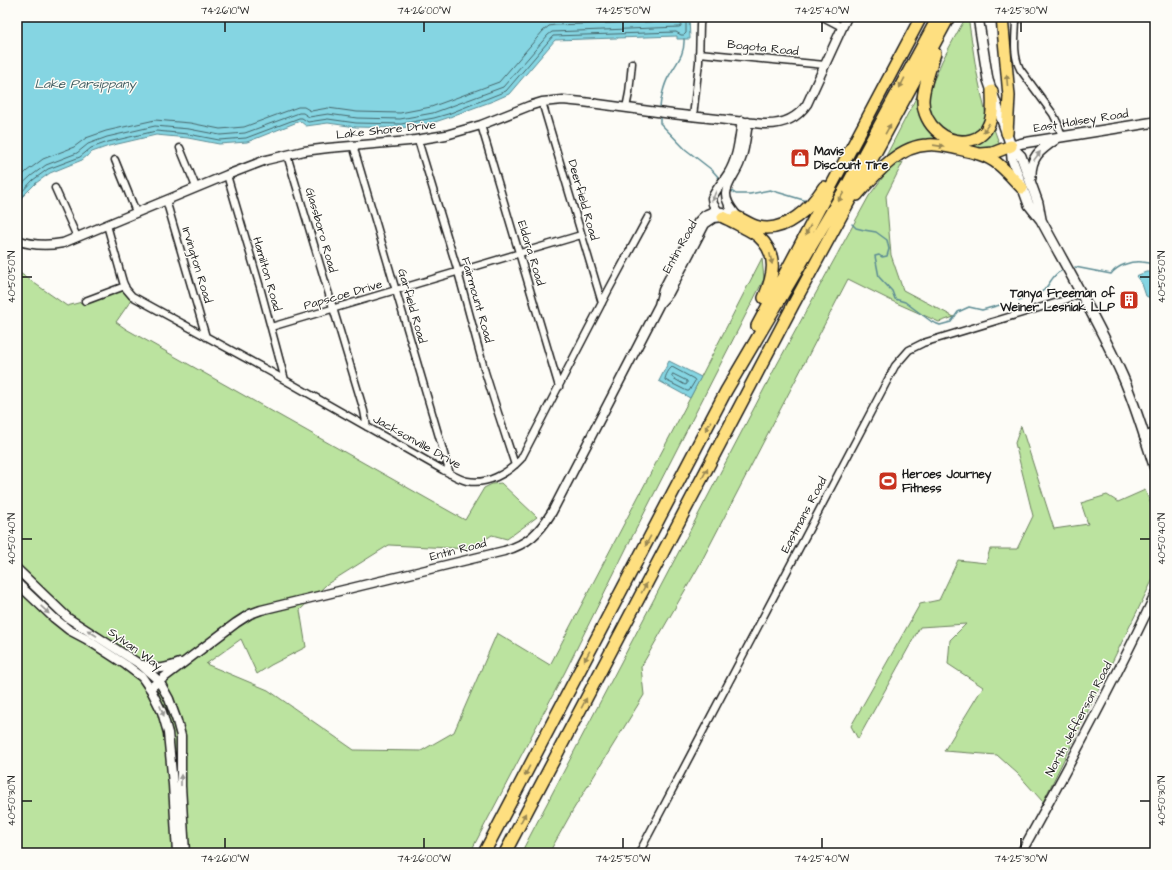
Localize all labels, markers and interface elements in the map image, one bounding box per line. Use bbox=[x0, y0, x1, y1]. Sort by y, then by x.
text: 74°26'10"W bbox=[201, 4, 250, 18]
text: 74°26'00"W bbox=[397, 4, 451, 18]
text: 74°25'50"W bbox=[596, 4, 651, 18]
text: 74°25'40"W bbox=[795, 4, 850, 18]
text: 74°25'30"W bbox=[995, 4, 1048, 18]
street label: Bogota Road bbox=[726, 36, 799, 61]
one-way arrow bbox=[1004, 74, 1011, 86]
water label: Lake Parsippany bbox=[34, 75, 137, 94]
one-way arrow bbox=[899, 77, 906, 89]
street label: East Halsey Road bbox=[1032, 105, 1130, 138]
street label: Lake Shore Drive bbox=[335, 116, 437, 144]
one-way arrow bbox=[885, 123, 892, 135]
one-way arrow bbox=[982, 123, 990, 134]
place label: Mavis Discount Tire bbox=[814, 143, 889, 174]
one-way arrow bbox=[933, 143, 945, 149]
shop icon: Mavis Discount Tire bbox=[789, 147, 811, 169]
one-way arrow bbox=[1033, 150, 1041, 161]
street label: Deerfield Road bbox=[563, 158, 603, 242]
street label: Glassboro Road bbox=[301, 186, 341, 274]
one-way arrow bbox=[711, 190, 717, 202]
one-way arrow bbox=[837, 191, 844, 203]
street label: Entin Road bbox=[658, 217, 702, 277]
street label: Eldora Road bbox=[513, 218, 549, 288]
one-way arrow bbox=[805, 224, 812, 235]
street label: Irvington Road bbox=[176, 225, 217, 305]
street label: Hamilton Road bbox=[248, 235, 286, 313]
text: 40°50'50"N bbox=[5, 251, 19, 303]
text: 40°50'50"N bbox=[1155, 251, 1169, 303]
one-way arrow bbox=[769, 253, 775, 266]
street label: Fairmount Road bbox=[457, 255, 497, 345]
street label: Garfield Road bbox=[393, 267, 431, 345]
street label: Papscoe Drive bbox=[302, 276, 385, 314]
place label: Tanya Freeman of Weiner Lesniak LLP bbox=[999, 285, 1116, 316]
building icon: Tanya Freeman of Weiner Lesniak LLP bbox=[1118, 289, 1140, 311]
street label: Jacksonville Drive bbox=[370, 411, 465, 473]
one-way arrow bbox=[705, 420, 711, 432]
place label: Heroes Journey Fitness bbox=[902, 466, 992, 497]
one-way arrow bbox=[701, 468, 708, 479]
sports icon: Heroes Journey Fitness bbox=[877, 470, 899, 492]
street label: Eastmans Road bbox=[777, 474, 831, 556]
text: 40°50'40"N bbox=[5, 513, 19, 565]
text: 40°50'40"N bbox=[1155, 513, 1169, 565]
street label: Entin Road bbox=[428, 535, 488, 565]
one-way arrow bbox=[644, 535, 651, 547]
one-way arrow bbox=[641, 583, 647, 594]
one-way arrow bbox=[40, 605, 50, 615]
street label: Sylvan Way bbox=[104, 624, 166, 676]
one-way arrow bbox=[87, 629, 97, 637]
one-way arrow bbox=[584, 650, 590, 662]
street label: North Jefferson Road bbox=[1041, 659, 1117, 779]
one-way arrow bbox=[580, 698, 587, 709]
one-way arrow bbox=[159, 706, 165, 718]
one-way arrow bbox=[523, 765, 530, 777]
one-way arrow bbox=[178, 773, 184, 786]
text: 40°50'30"N bbox=[5, 776, 19, 826]
text: 40°50'30"N bbox=[1155, 776, 1169, 826]
one-way arrow bbox=[520, 813, 526, 824]
text: 74°26'10"W bbox=[201, 852, 250, 866]
text: 74°26'00"W bbox=[397, 852, 451, 866]
text: 74°25'50"W bbox=[596, 852, 651, 866]
text: 74°25'40"W bbox=[795, 852, 850, 866]
text: 74°25'30"W bbox=[995, 852, 1048, 866]

